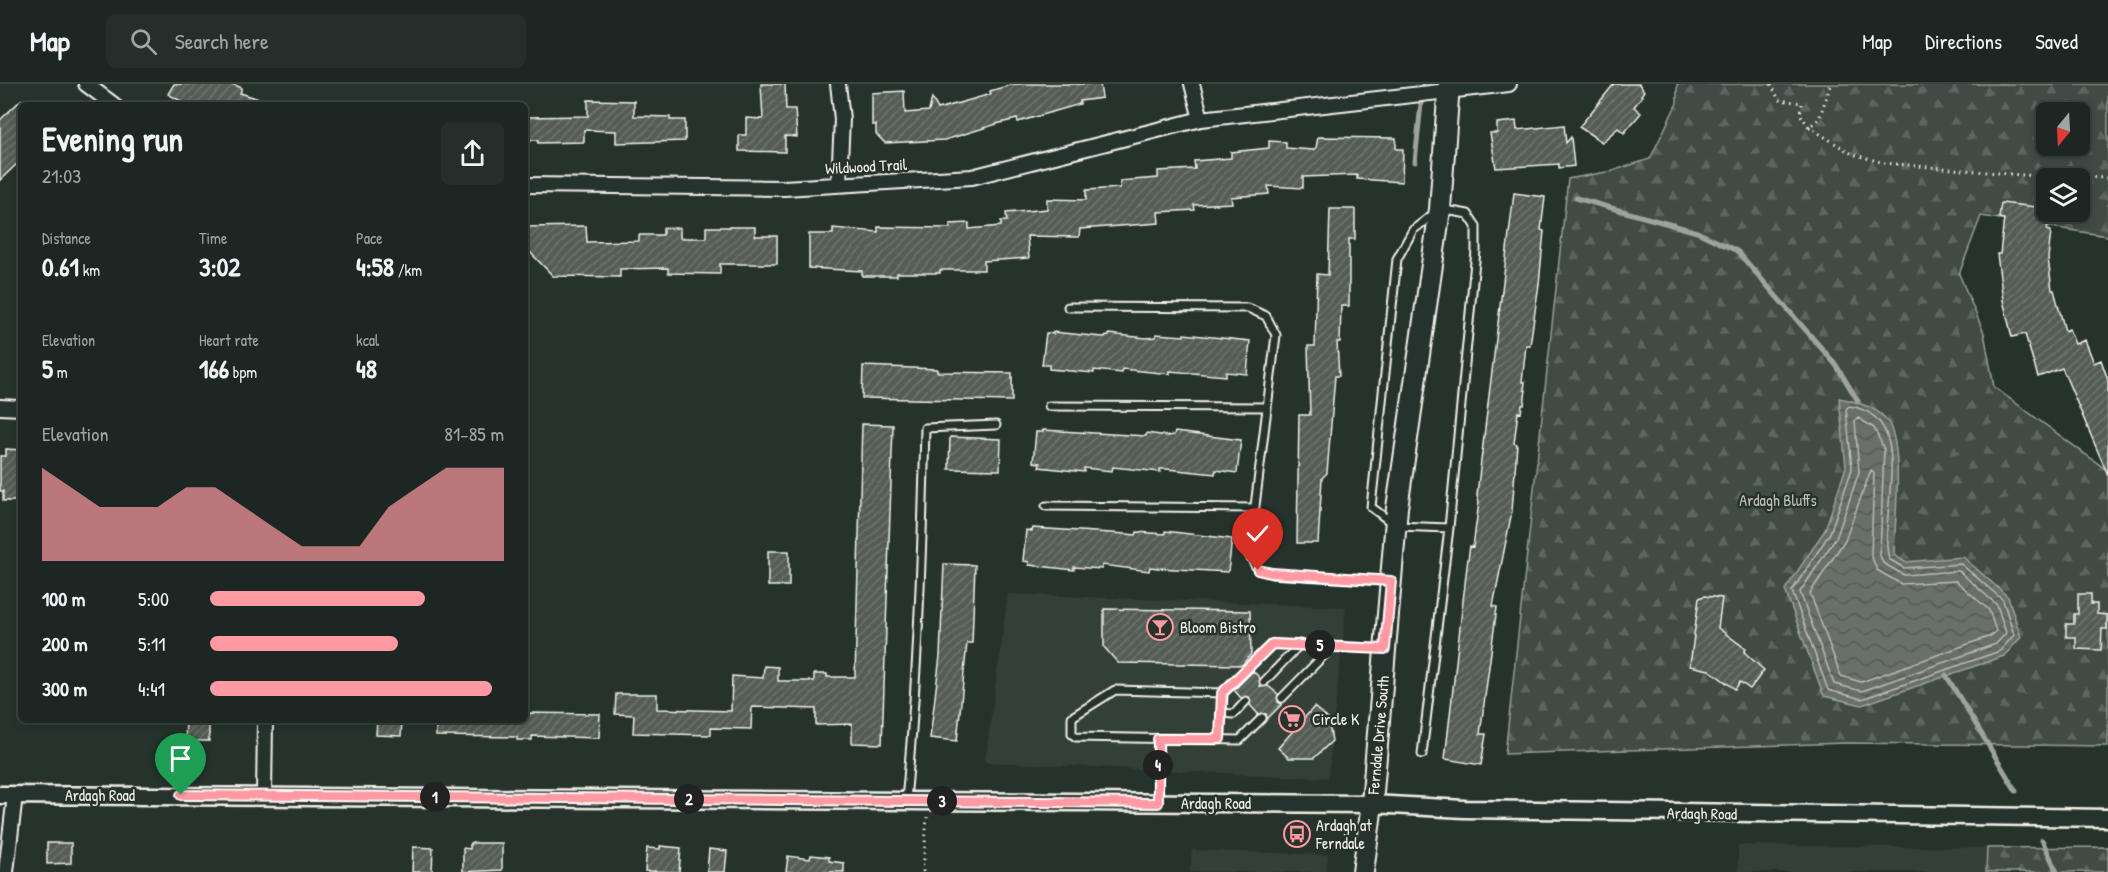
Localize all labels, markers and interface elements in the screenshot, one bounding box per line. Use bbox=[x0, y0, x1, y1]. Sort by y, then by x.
search box bbox=[106, 14, 526, 68]
text: Map bbox=[30, 22, 70, 60]
icon: search bbox=[127, 25, 160, 58]
text: Search here bbox=[175, 26, 269, 56]
text: Map bbox=[1862, 27, 1892, 56]
text: Directions bbox=[1925, 27, 2002, 56]
text: Saved bbox=[2035, 27, 2078, 56]
north arrow bbox=[2036, 102, 2090, 156]
map controls bbox=[2036, 102, 2090, 222]
text: Evening run bbox=[42, 117, 183, 161]
button: share bbox=[441, 122, 504, 185]
street label: Wildwood Trail bbox=[825, 153, 908, 179]
text: 21:03 bbox=[42, 162, 81, 189]
button: layers bbox=[2036, 168, 2090, 222]
text: Distance bbox=[42, 227, 91, 249]
text: Time bbox=[199, 227, 227, 249]
text: Pace bbox=[356, 227, 383, 249]
text: 0.61 bbox=[42, 249, 79, 284]
text: 3:02 bbox=[199, 249, 241, 284]
text: 4:58 bbox=[356, 249, 394, 284]
text: km bbox=[79, 259, 100, 281]
text: /km bbox=[394, 259, 422, 281]
text: Elevation bbox=[42, 329, 95, 351]
text: Heart rate bbox=[199, 329, 259, 351]
text: kcal bbox=[356, 329, 379, 351]
text: 5 bbox=[42, 351, 53, 386]
text: 166 bbox=[199, 351, 229, 386]
text: 48 bbox=[356, 351, 377, 386]
text: m bbox=[53, 361, 68, 383]
text: bpm bbox=[229, 361, 257, 383]
text: Elevation bbox=[42, 420, 108, 447]
text: 81–85 m bbox=[444, 420, 504, 447]
park label: Ardagh Bluffs bbox=[1739, 489, 1817, 511]
pin bbox=[1232, 508, 1283, 570]
icon: check bbox=[1241, 517, 1274, 550]
text: 100 m bbox=[42, 585, 85, 612]
text: 5:00 bbox=[138, 585, 169, 612]
bar icon: Bloom Bistro bbox=[1145, 612, 1175, 642]
place label: Bloom Bistro bbox=[1180, 616, 1256, 638]
text: 200 m bbox=[42, 630, 87, 657]
text: 5:11 bbox=[138, 630, 166, 657]
pin: 5 bbox=[1305, 630, 1335, 660]
text: 5 bbox=[1317, 634, 1323, 656]
text: 300 m bbox=[42, 675, 87, 702]
text: 4:41 bbox=[138, 675, 165, 702]
street label: Ferndale Drive South bbox=[1362, 675, 1394, 796]
supermarket icon: Circle K bbox=[1277, 704, 1307, 734]
place label: Circle K bbox=[1312, 708, 1360, 730]
pin bbox=[155, 733, 206, 795]
icon: arrive bbox=[164, 742, 197, 775]
pin: 4 bbox=[1143, 750, 1173, 780]
text: 4 bbox=[1155, 754, 1161, 776]
pin: 1 bbox=[420, 782, 450, 812]
street label: Ardagh Road bbox=[65, 784, 135, 806]
pin: 2 bbox=[674, 784, 704, 814]
text: 1 bbox=[432, 786, 438, 808]
pin: 3 bbox=[927, 786, 957, 816]
text: 2 bbox=[685, 788, 693, 810]
text: 3 bbox=[938, 790, 946, 812]
street label: Ardagh Road bbox=[1181, 792, 1251, 814]
street label: Ardagh Road bbox=[1667, 801, 1737, 825]
place label: Ardagh at Ferndale bbox=[1315, 814, 1372, 854]
bus stop icon: Ardagh at Ferndale bbox=[1282, 819, 1312, 849]

